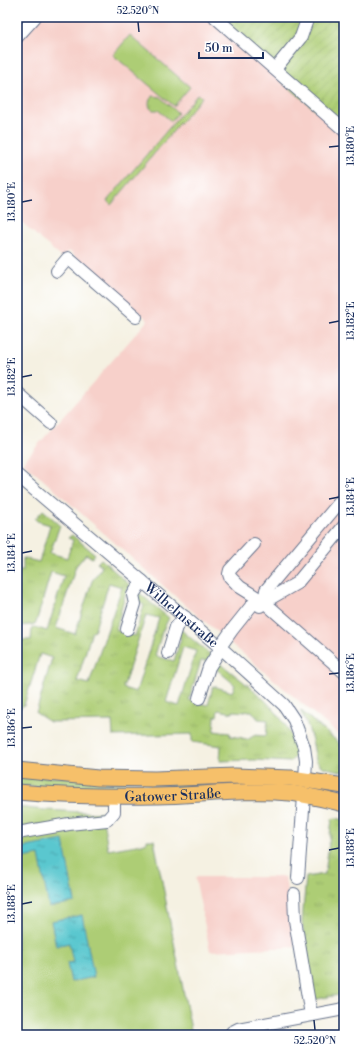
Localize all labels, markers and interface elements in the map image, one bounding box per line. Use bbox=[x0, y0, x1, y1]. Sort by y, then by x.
text: 52.520°N bbox=[117, 5, 160, 17]
scale bar bbox=[199, 34, 263, 60]
text: 50 m bbox=[205, 41, 233, 56]
text: 13.180°E bbox=[345, 126, 357, 166]
text: 13.180°E bbox=[6, 182, 18, 222]
text: 13.182°E bbox=[345, 302, 357, 340]
text: 13.182°E bbox=[6, 358, 18, 396]
text: 13.184°E bbox=[345, 477, 357, 517]
text: 13.184°E bbox=[6, 533, 18, 573]
street label: Wilhelmstraße bbox=[139, 578, 222, 652]
text: 13.186°E bbox=[345, 653, 357, 693]
text: 13.186°E bbox=[6, 708, 18, 748]
street label: Gatower Straße bbox=[125, 785, 222, 806]
text: 13.188°E bbox=[345, 828, 357, 868]
text: 13.188°E bbox=[6, 884, 18, 924]
text: 52.520°N bbox=[294, 1035, 337, 1047]

